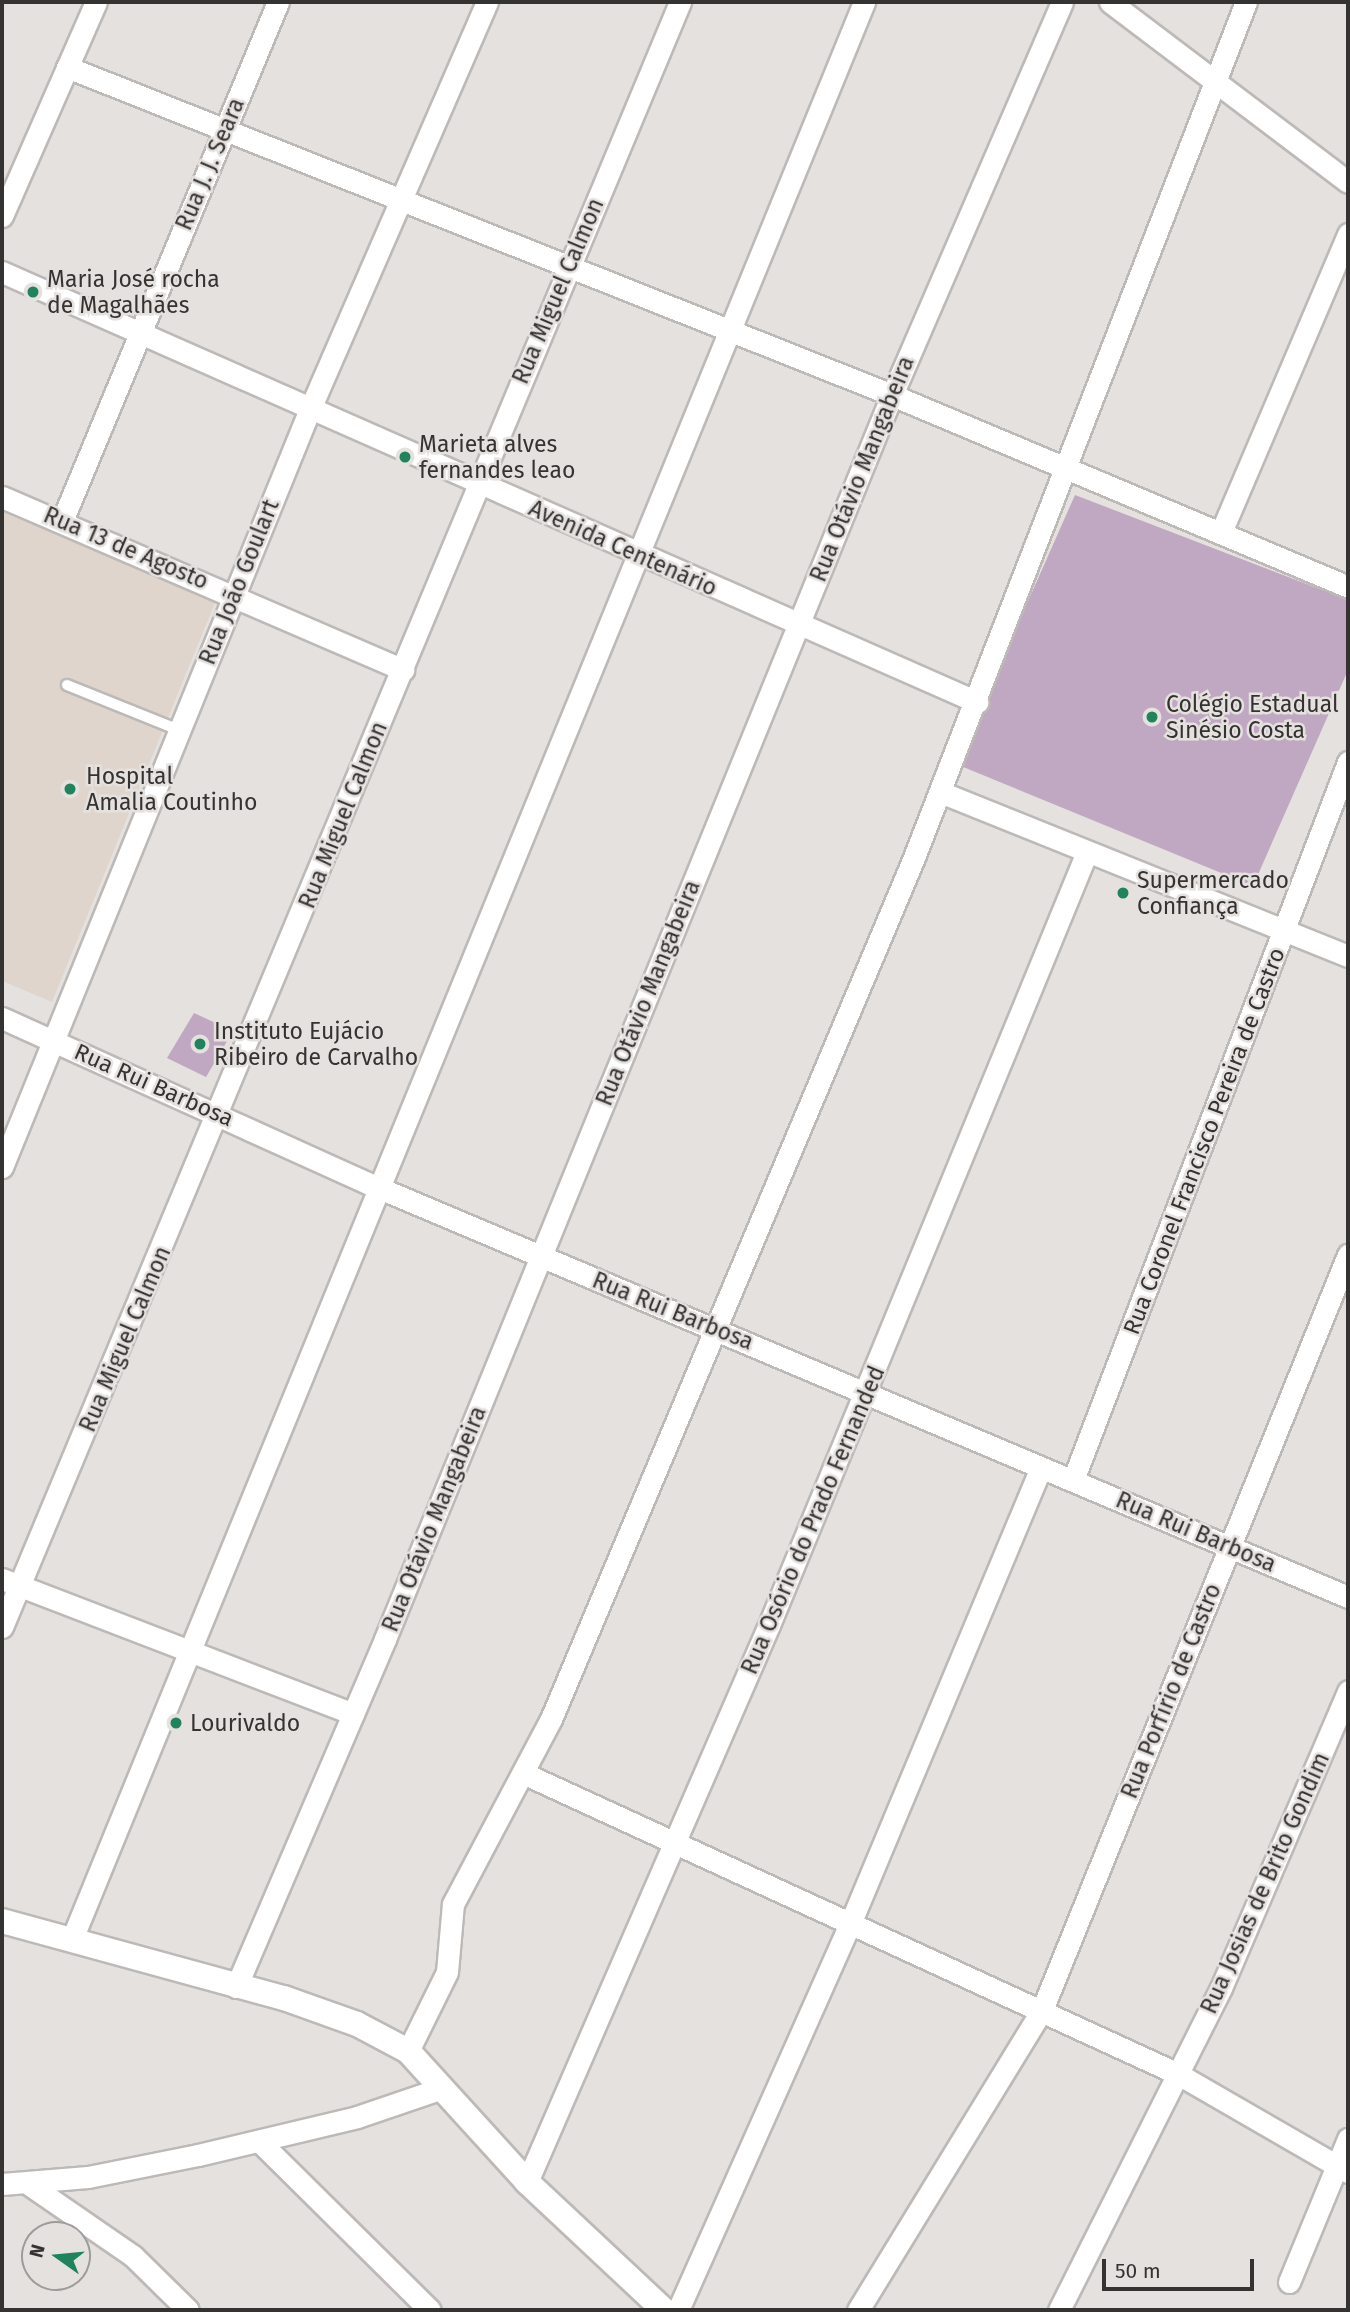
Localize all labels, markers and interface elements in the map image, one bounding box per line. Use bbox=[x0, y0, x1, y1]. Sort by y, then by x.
street label: Rua J. J. Seara bbox=[170, 94, 250, 234]
street label: Rua Miguel Calmon bbox=[506, 194, 610, 388]
place label: Maria José rocha de Magalhães bbox=[47, 265, 220, 319]
marker: Maria José rocha de Magalhães bbox=[25, 284, 41, 300]
street label: Rua Otávio Mangabeira bbox=[804, 352, 920, 586]
place label: Marieta alves fernandes leao bbox=[419, 430, 575, 484]
marker: Marieta alves fernandes leao bbox=[397, 449, 413, 465]
street label: Avenida Centenário bbox=[525, 494, 721, 602]
street label: Rua João Goulart bbox=[193, 495, 285, 669]
street label: Rua 13 de Agosto bbox=[40, 501, 212, 595]
place label: Colégio Estadual Sinésio Costa bbox=[1166, 690, 1339, 744]
marker: Colégio Estadual Sinésio Costa bbox=[1144, 709, 1160, 725]
street label: Rua Miguel Calmon bbox=[293, 718, 393, 912]
place label: Hospital Amalia Coutinho bbox=[86, 762, 257, 816]
marker: Hospital Amalia Coutinho bbox=[60, 779, 80, 799]
place label: Supermercado Confiança bbox=[1137, 866, 1289, 920]
street label: Rua Otávio Mangabeira bbox=[590, 876, 706, 1110]
marker: Supermercado Confiança bbox=[1115, 885, 1131, 901]
street label: Rua Coronel Francisco Pereira de Castro bbox=[1117, 944, 1291, 1338]
place label: Instituto Eujácio Ribeiro de Carvalho bbox=[214, 1017, 418, 1071]
marker: Instituto Eujácio Ribeiro de Carvalho bbox=[192, 1036, 208, 1052]
street label: Rua Rui Barbosa bbox=[70, 1038, 238, 1132]
street label: Rua Miguel Calmon bbox=[73, 1242, 177, 1436]
street label: Rua Rui Barbosa bbox=[588, 1266, 758, 1356]
street label: Rua Osório do Prado Fernanded bbox=[735, 1362, 891, 1678]
street label: Rua Otávio Mangabeira bbox=[376, 1402, 492, 1636]
street label: Rua Rui Barbosa bbox=[1112, 1486, 1280, 1578]
street label: Rua Porfírio de Castro bbox=[1115, 1580, 1227, 1802]
place label: Lourivaldo bbox=[190, 1709, 300, 1737]
marker: Lourivaldo bbox=[168, 1715, 184, 1731]
street label: Rua Josias de Brito Gondim bbox=[1195, 1748, 1335, 2018]
north arrow bbox=[21, 2221, 91, 2291]
text: N bbox=[24, 2242, 50, 2260]
scale bar bbox=[1105, 2246, 1257, 2290]
text: 50 m bbox=[1115, 2258, 1161, 2284]

